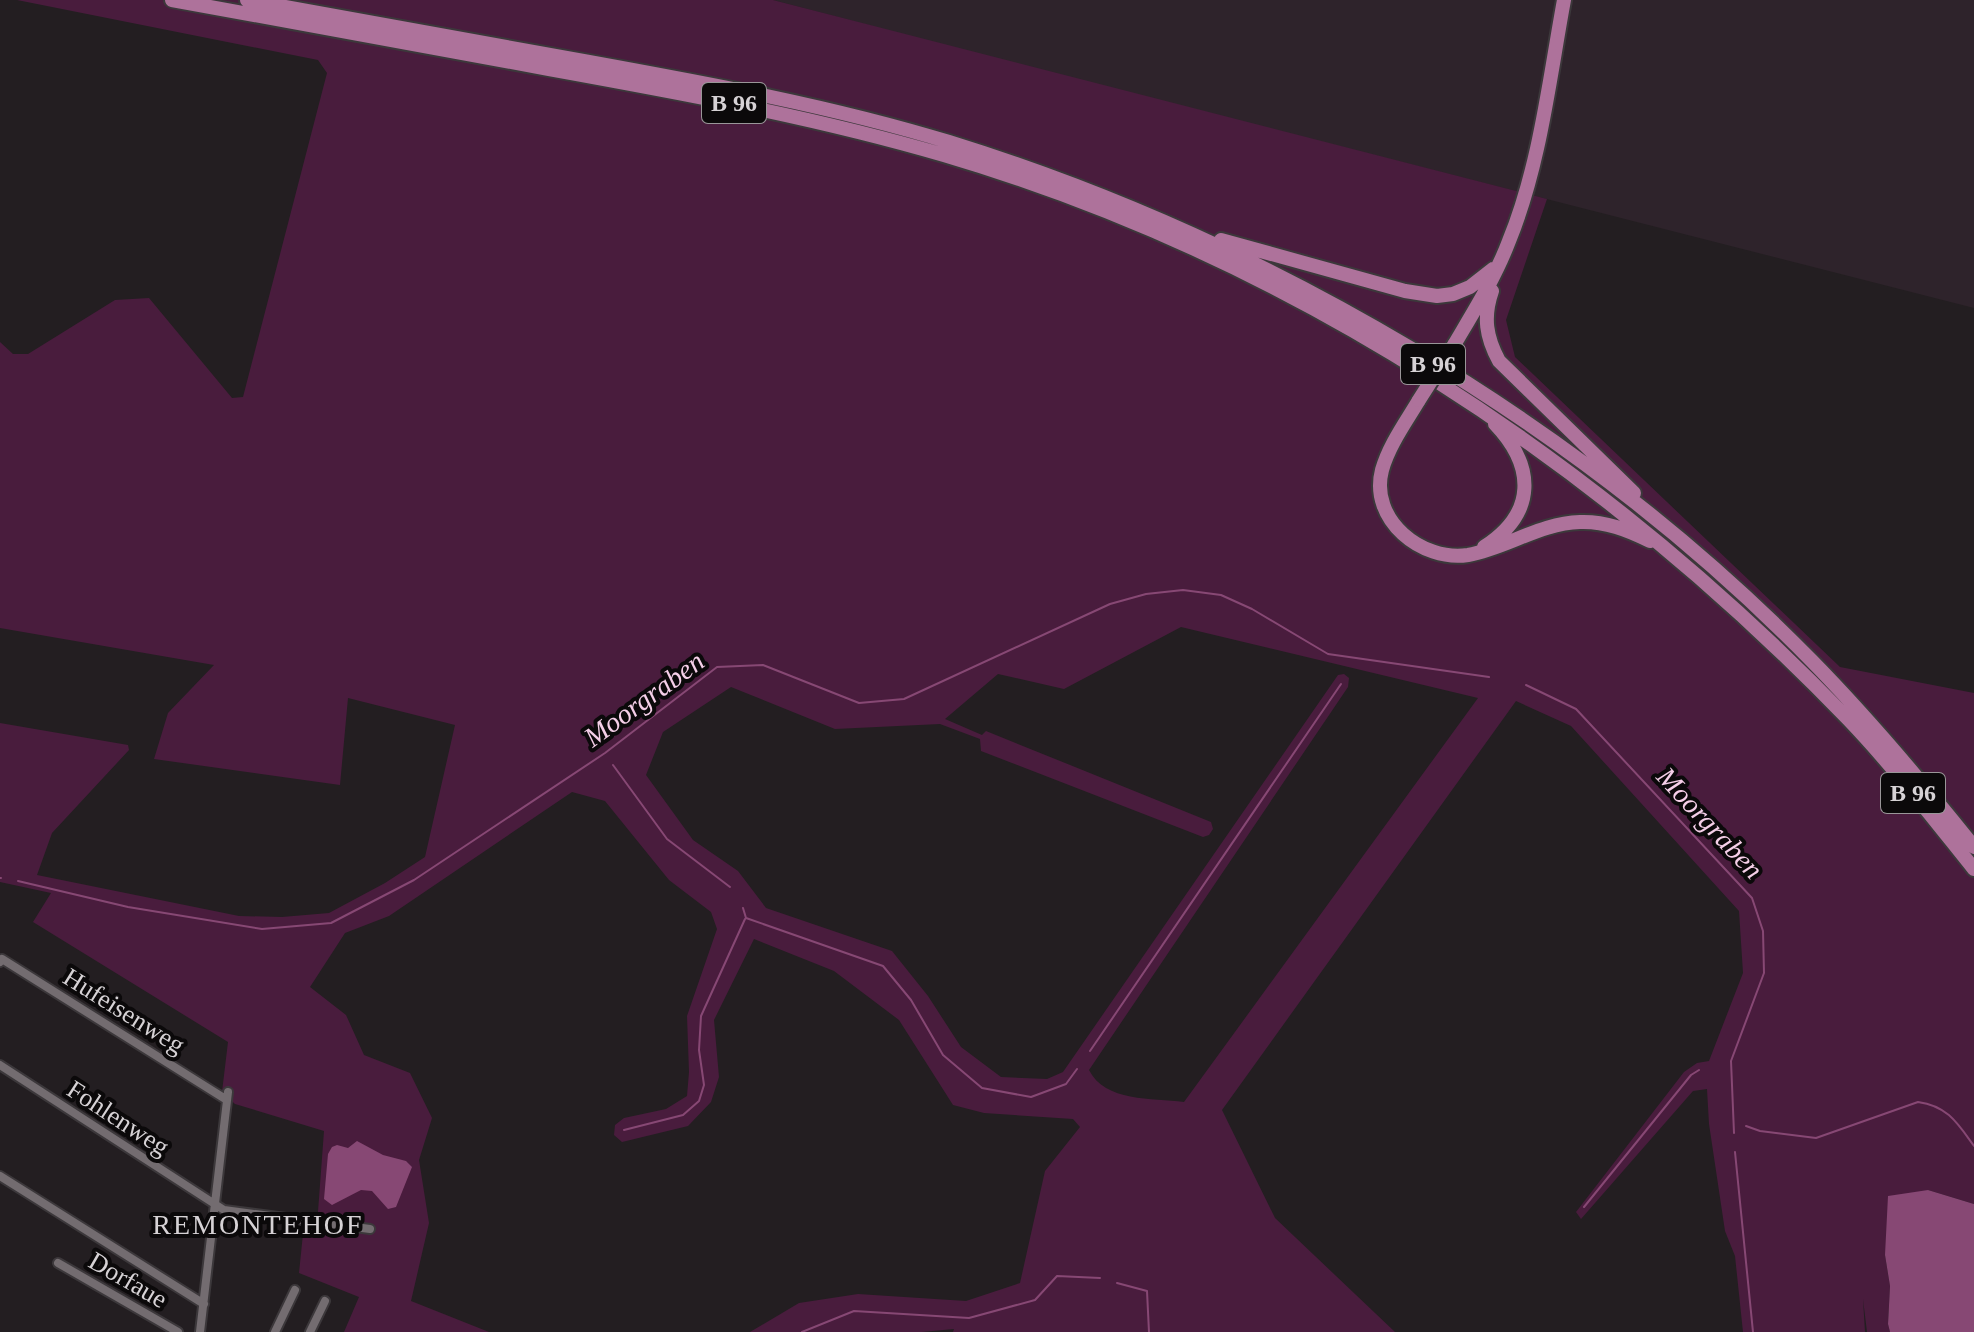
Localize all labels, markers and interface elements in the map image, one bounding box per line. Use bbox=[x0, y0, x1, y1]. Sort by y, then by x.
road number: B 96 bbox=[702, 83, 766, 123]
road number: B 96 bbox=[1401, 344, 1465, 384]
water label: Moorgraben bbox=[577, 645, 710, 753]
water label: Moorgraben bbox=[1650, 760, 1769, 885]
road number: B 96 bbox=[1881, 773, 1945, 813]
street label: Hufeisenweg bbox=[58, 962, 190, 1060]
street label: Fohlenweg bbox=[62, 1074, 174, 1162]
district label: REMONTEHOF bbox=[152, 1209, 364, 1240]
street label: Dorfaue bbox=[84, 1246, 172, 1314]

